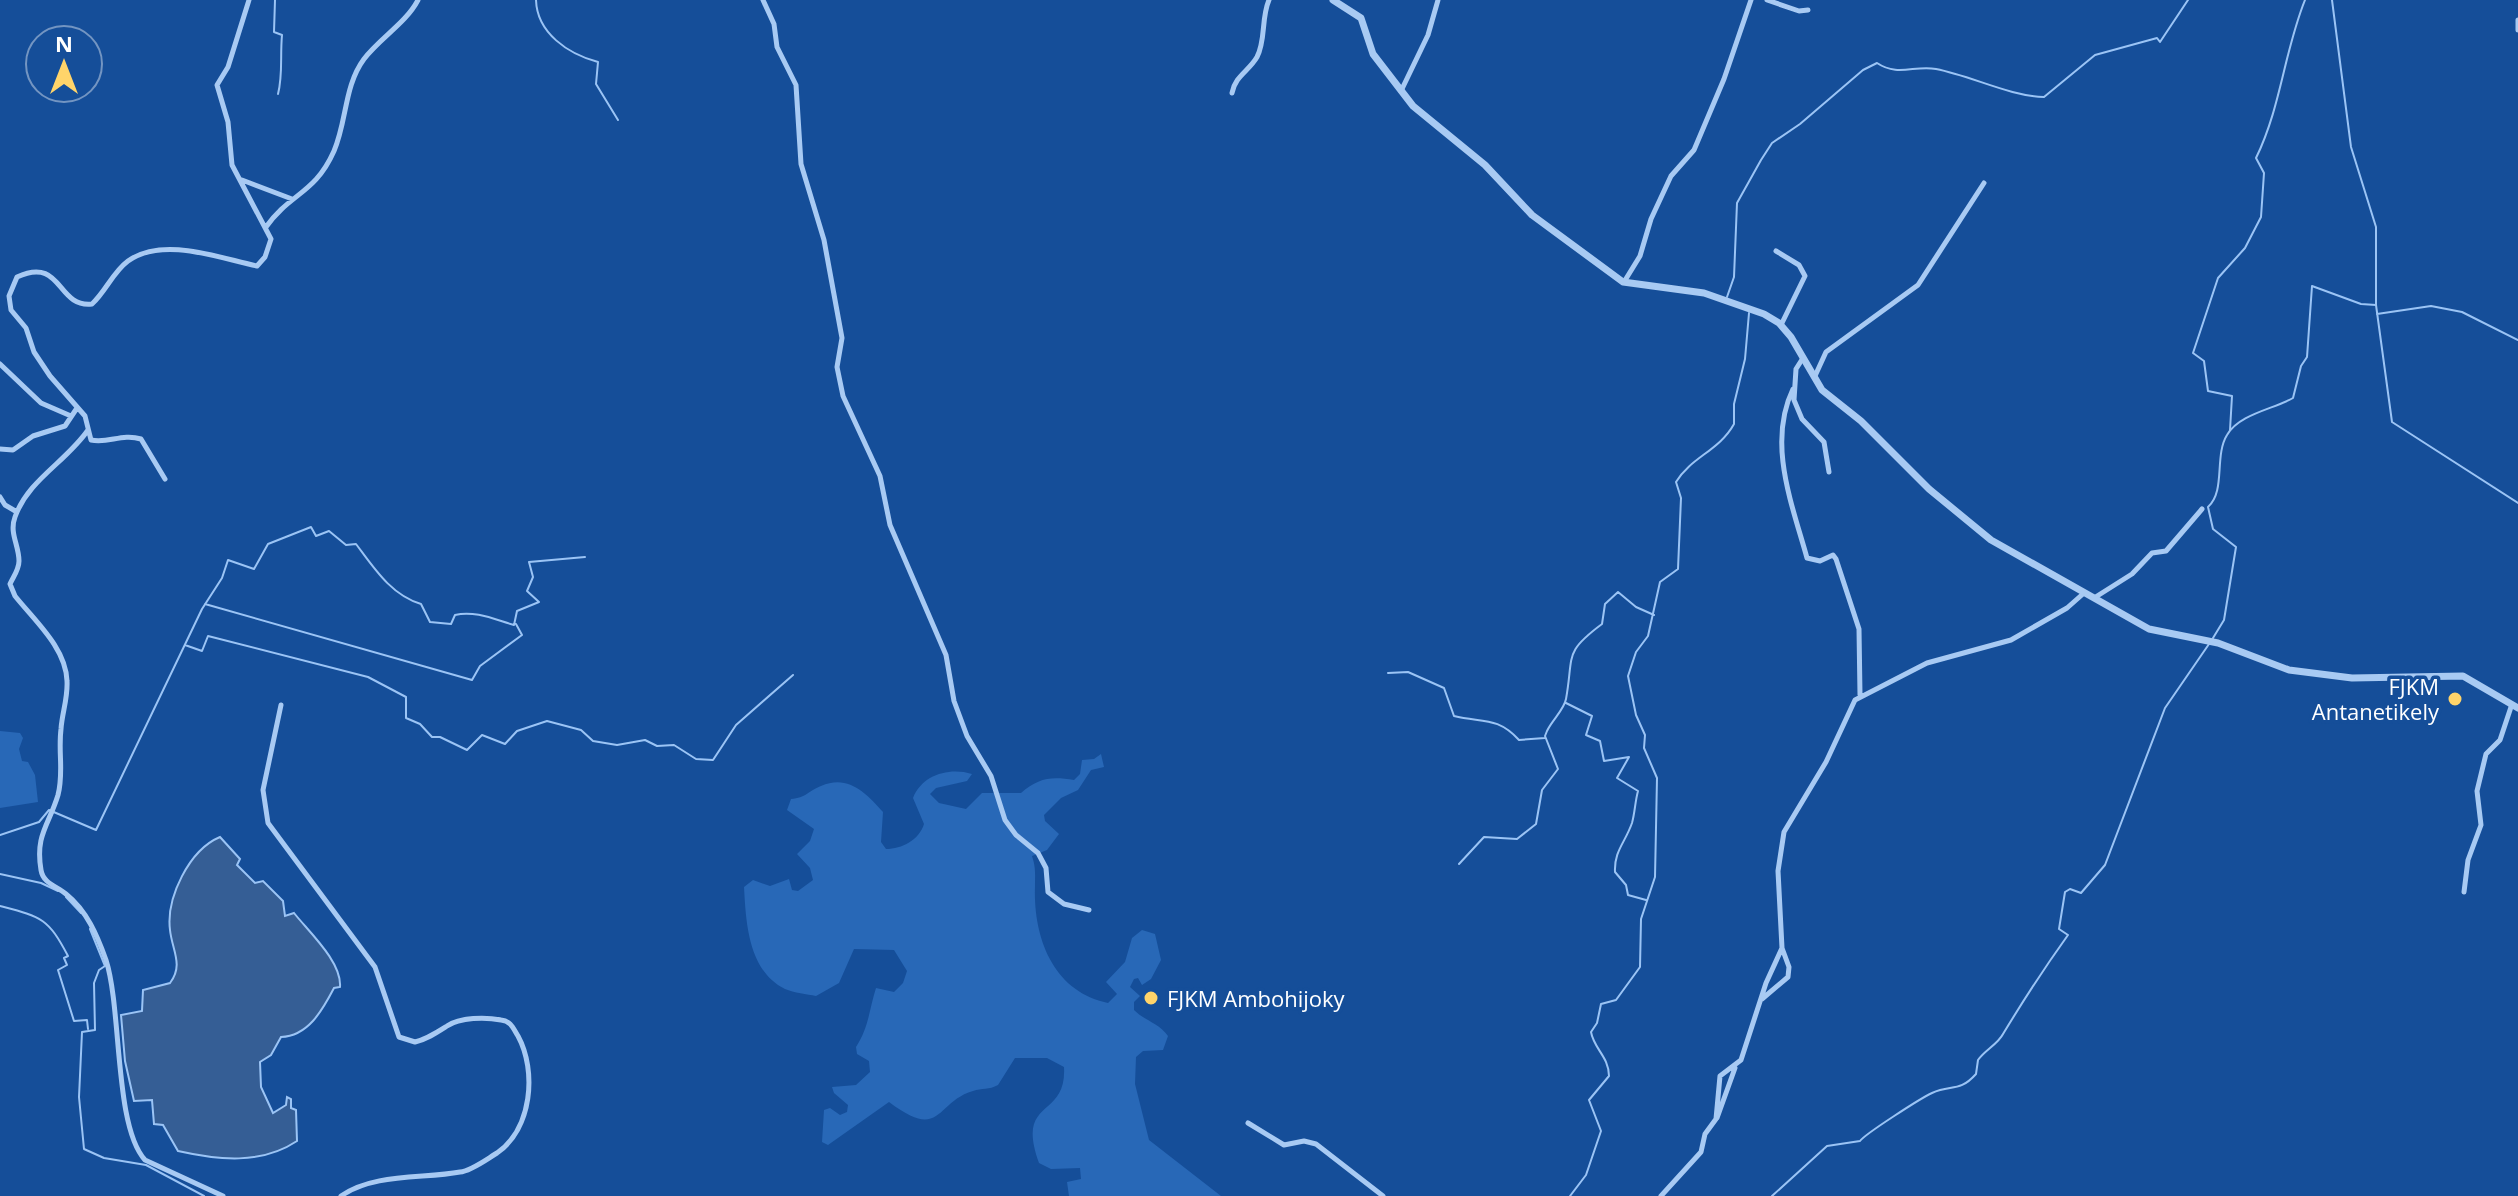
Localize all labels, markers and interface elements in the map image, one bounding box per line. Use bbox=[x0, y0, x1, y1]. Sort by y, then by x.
north arrow bbox=[24, 24, 104, 104]
text: N bbox=[55, 28, 73, 58]
place label: FJKM Antanetikely bbox=[2312, 671, 2440, 726]
marker: FJKM Antanetikely bbox=[2446, 690, 2464, 708]
place label: FJKM Ambohijoky bbox=[1167, 983, 1346, 1013]
marker: FJKM Ambohijoky bbox=[1142, 989, 1160, 1007]

